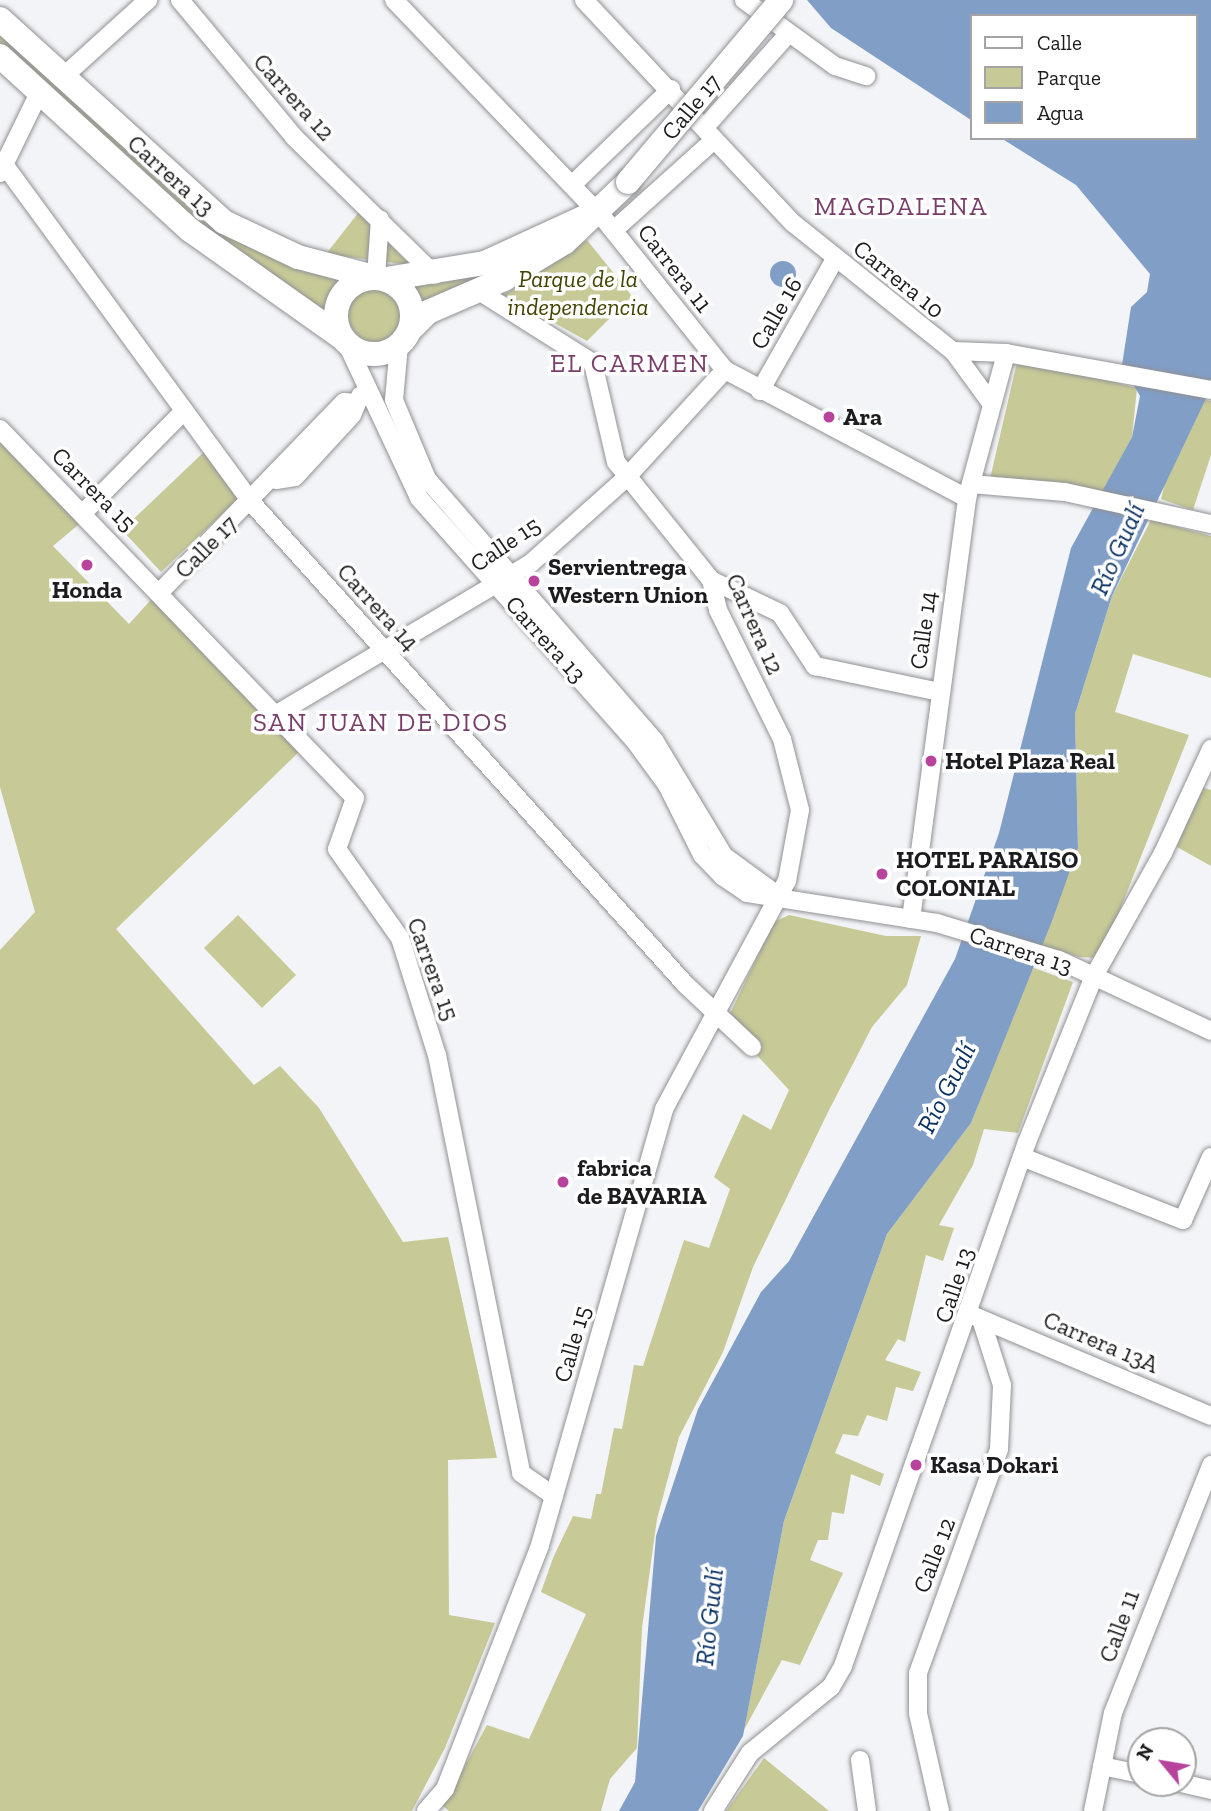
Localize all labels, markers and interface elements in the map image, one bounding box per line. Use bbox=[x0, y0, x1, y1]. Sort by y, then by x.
legend bbox=[970, 14, 1197, 140]
text: Calle bbox=[1037, 30, 1082, 55]
street label: Carrera 12 bbox=[247, 48, 341, 146]
text: Parque bbox=[1037, 65, 1101, 90]
street label: Calle 17 bbox=[655, 68, 727, 146]
text: Agua bbox=[1037, 100, 1084, 125]
street label: Carrera 13 bbox=[122, 129, 220, 221]
district label: MAGDALENA bbox=[815, 191, 987, 223]
street label: Carrera 11 bbox=[632, 218, 718, 318]
street label: Carrera 10 bbox=[848, 234, 950, 324]
park label: Parque de la independencia bbox=[508, 265, 648, 321]
street label: Calle 16 bbox=[744, 272, 808, 354]
district label: EL CARMEN bbox=[551, 348, 709, 380]
place label: Ara bbox=[843, 403, 882, 431]
marker: Ara bbox=[821, 409, 837, 425]
street label: Carrera 15 bbox=[46, 441, 142, 537]
water label: Río Gualí bbox=[1084, 498, 1152, 600]
street label: Calle 17 bbox=[169, 510, 243, 584]
street label: Calle 15 bbox=[465, 510, 545, 578]
place label: Servientrega Western Union bbox=[548, 553, 708, 609]
marker: Honda bbox=[79, 557, 95, 573]
street label: Carrera 14 bbox=[331, 557, 425, 657]
street label: Carrera 12 bbox=[720, 569, 790, 679]
marker: Servientrega Western Union bbox=[526, 573, 542, 589]
place label: Honda bbox=[52, 576, 122, 604]
street label: Calle 14 bbox=[903, 589, 943, 671]
street label: Carrera 13 bbox=[500, 590, 592, 688]
district label: SAN JUAN DE DIOS bbox=[255, 707, 507, 739]
place label: Hotel Plaza Real bbox=[945, 747, 1115, 775]
marker: Hotel Plaza Real bbox=[923, 753, 939, 769]
place label: HOTEL PARAISO COLONIAL bbox=[896, 846, 1079, 902]
marker: HOTEL PARAISO COLONIAL bbox=[874, 866, 890, 882]
street label: Carrera 15 bbox=[401, 914, 465, 1024]
street label: Carrera 13 bbox=[966, 920, 1076, 980]
water label: Río Gualí bbox=[911, 1037, 983, 1139]
place label: fabrica de BAVARIA bbox=[577, 1154, 707, 1210]
marker: fabrica de BAVARIA bbox=[555, 1174, 571, 1190]
street label: Calle 13 bbox=[928, 1244, 980, 1326]
street label: Calle 15 bbox=[547, 1302, 597, 1386]
street label: Carrera 13A bbox=[1039, 1305, 1163, 1379]
place label: Kasa Dokari bbox=[930, 1451, 1058, 1479]
marker: Kasa Dokari bbox=[908, 1457, 924, 1473]
street label: Calle 12 bbox=[907, 1513, 961, 1597]
water label: Río Gualí bbox=[689, 1567, 731, 1667]
street label: Calle 11 bbox=[1093, 1586, 1145, 1666]
north arrow bbox=[1127, 1727, 1197, 1797]
text: N bbox=[1132, 1740, 1159, 1764]

